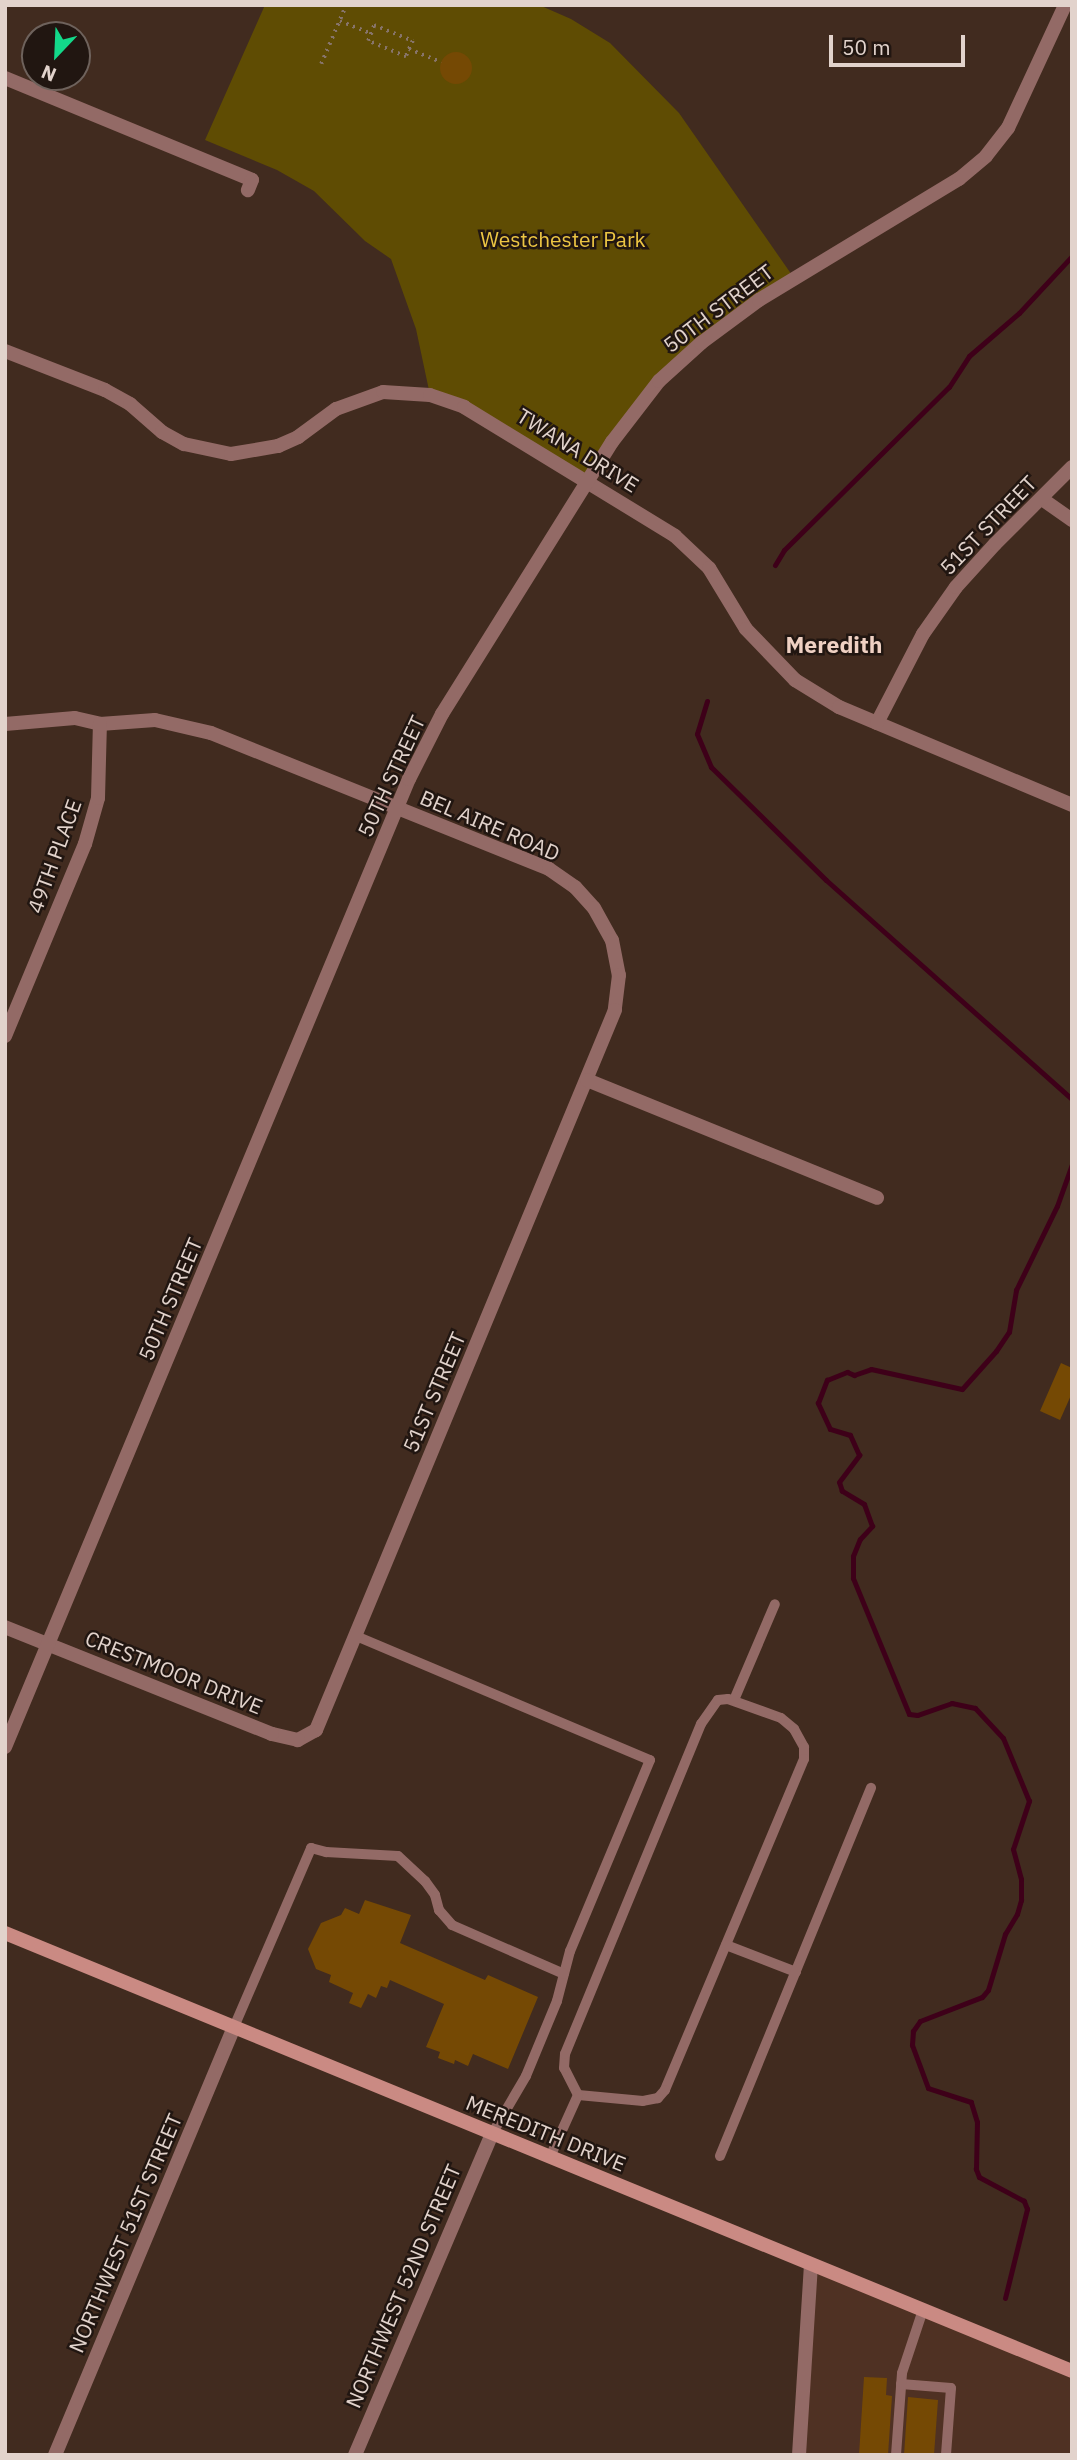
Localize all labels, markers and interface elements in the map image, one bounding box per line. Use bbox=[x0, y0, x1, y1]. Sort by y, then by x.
north arrow bbox=[21, 21, 91, 91]
scale bar bbox=[832, 21, 968, 65]
text: 50 m bbox=[842, 33, 891, 61]
text: N bbox=[38, 60, 60, 87]
park label: Westchester Park bbox=[480, 226, 646, 252]
street label: 50TH STREET bbox=[658, 259, 778, 357]
street label: TWANA DRIVE bbox=[513, 403, 643, 497]
street label: 51ST STREET bbox=[934, 470, 1042, 580]
district label: Meredith bbox=[786, 630, 882, 658]
street label: 50TH STREET bbox=[352, 711, 430, 841]
street label: BEL AIRE ROAD bbox=[416, 784, 564, 866]
street label: 49TH PLACE bbox=[22, 796, 86, 916]
street label: 50TH STREET bbox=[133, 1234, 207, 1364]
street label: 51ST STREET bbox=[397, 1328, 471, 1456]
street label: CRESTMOOR DRIVE bbox=[82, 1625, 266, 1719]
street label: MEREDITH DRIVE bbox=[462, 2089, 630, 2177]
street label: NORTHWEST 51ST STREET bbox=[63, 2110, 187, 2356]
street label: NORTHWEST 52ND STREET bbox=[340, 2160, 466, 2412]

